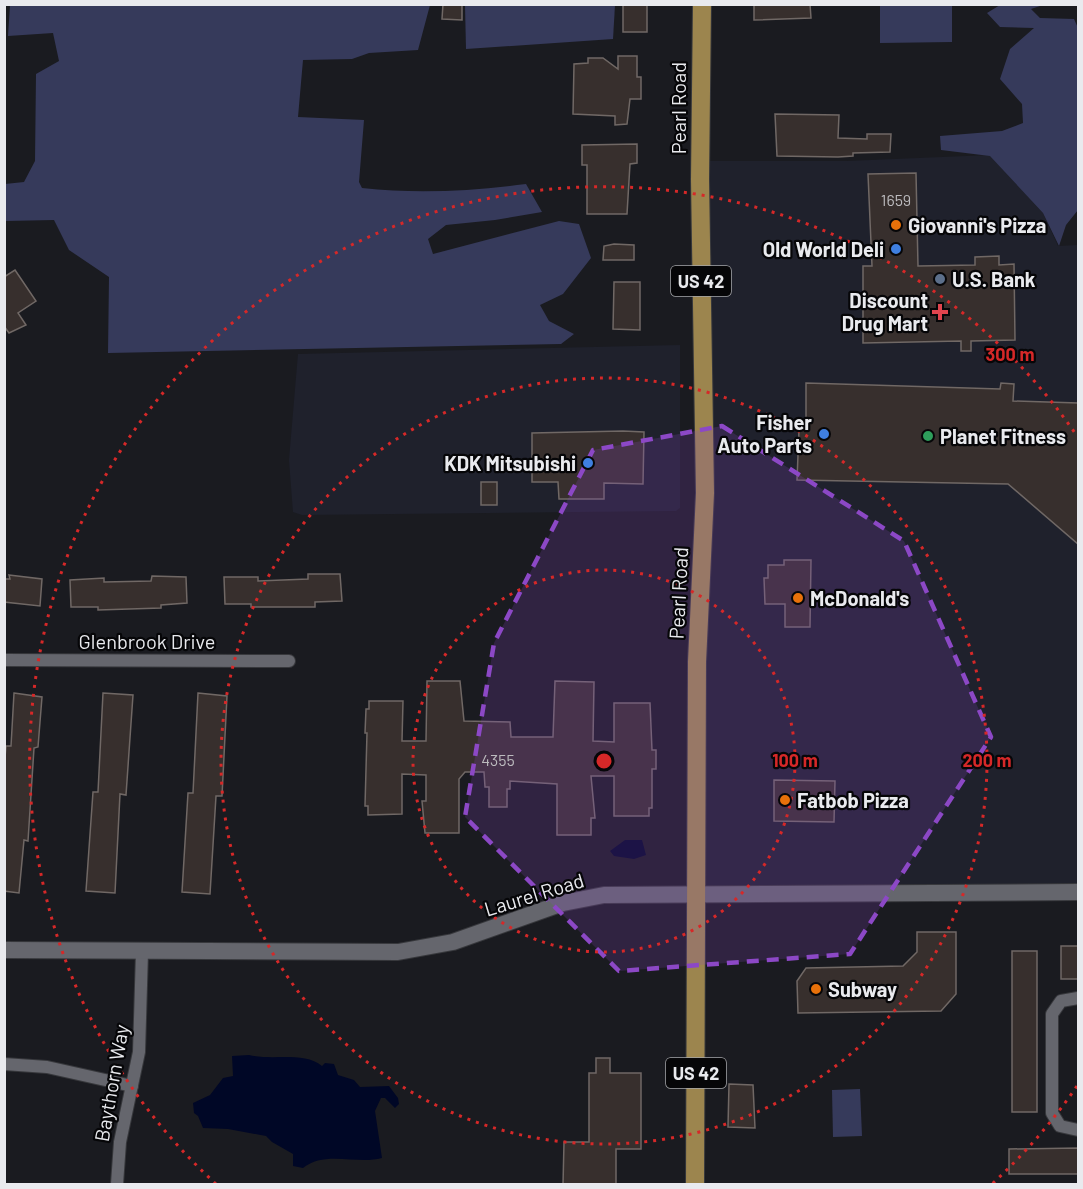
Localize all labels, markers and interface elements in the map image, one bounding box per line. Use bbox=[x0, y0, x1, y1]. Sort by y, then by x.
street label: Pearl Road bbox=[666, 62, 690, 154]
house number: 1659 bbox=[881, 190, 911, 209]
place label: Giovanni's Pizza bbox=[908, 213, 1046, 237]
marker: Giovanni's Pizza bbox=[889, 218, 903, 232]
place label: Old World Deli bbox=[763, 237, 884, 261]
marker: Old World Deli bbox=[889, 242, 903, 256]
road number: US 42 bbox=[671, 266, 731, 296]
place label: U.S. Bank bbox=[952, 267, 1036, 291]
marker: U.S. Bank bbox=[933, 272, 947, 286]
place label: Discount Drug Mart bbox=[842, 288, 928, 335]
marker: Discount Drug Mart bbox=[933, 305, 947, 319]
text: 300 m bbox=[986, 343, 1034, 365]
place label: Fisher Auto Parts bbox=[717, 410, 812, 457]
place label: Planet Fitness bbox=[940, 424, 1066, 448]
marker: Fisher Auto Parts bbox=[817, 427, 831, 441]
marker: Planet Fitness bbox=[921, 429, 935, 443]
place label: KDK Mitsubishi bbox=[444, 451, 576, 475]
marker: KDK Mitsubishi bbox=[581, 456, 595, 470]
street label: Pearl Road bbox=[664, 546, 692, 640]
place label: McDonald's bbox=[810, 586, 909, 610]
marker: McDonald's bbox=[791, 591, 805, 605]
street label: Glenbrook Drive bbox=[79, 629, 215, 653]
text: 100 m bbox=[772, 749, 818, 771]
text: 200 m bbox=[962, 749, 1012, 771]
house number: 4355 bbox=[481, 750, 515, 769]
centre of rings bbox=[594, 751, 614, 771]
place label: Fatbob Pizza bbox=[797, 788, 909, 812]
marker: Fatbob Pizza bbox=[778, 793, 792, 807]
street label: Laurel Road bbox=[481, 867, 587, 921]
place label: Subway bbox=[828, 977, 897, 1001]
marker: Subway bbox=[809, 982, 823, 996]
street label: Baythorn Way bbox=[89, 1023, 133, 1143]
road number: US 42 bbox=[666, 1058, 726, 1088]

